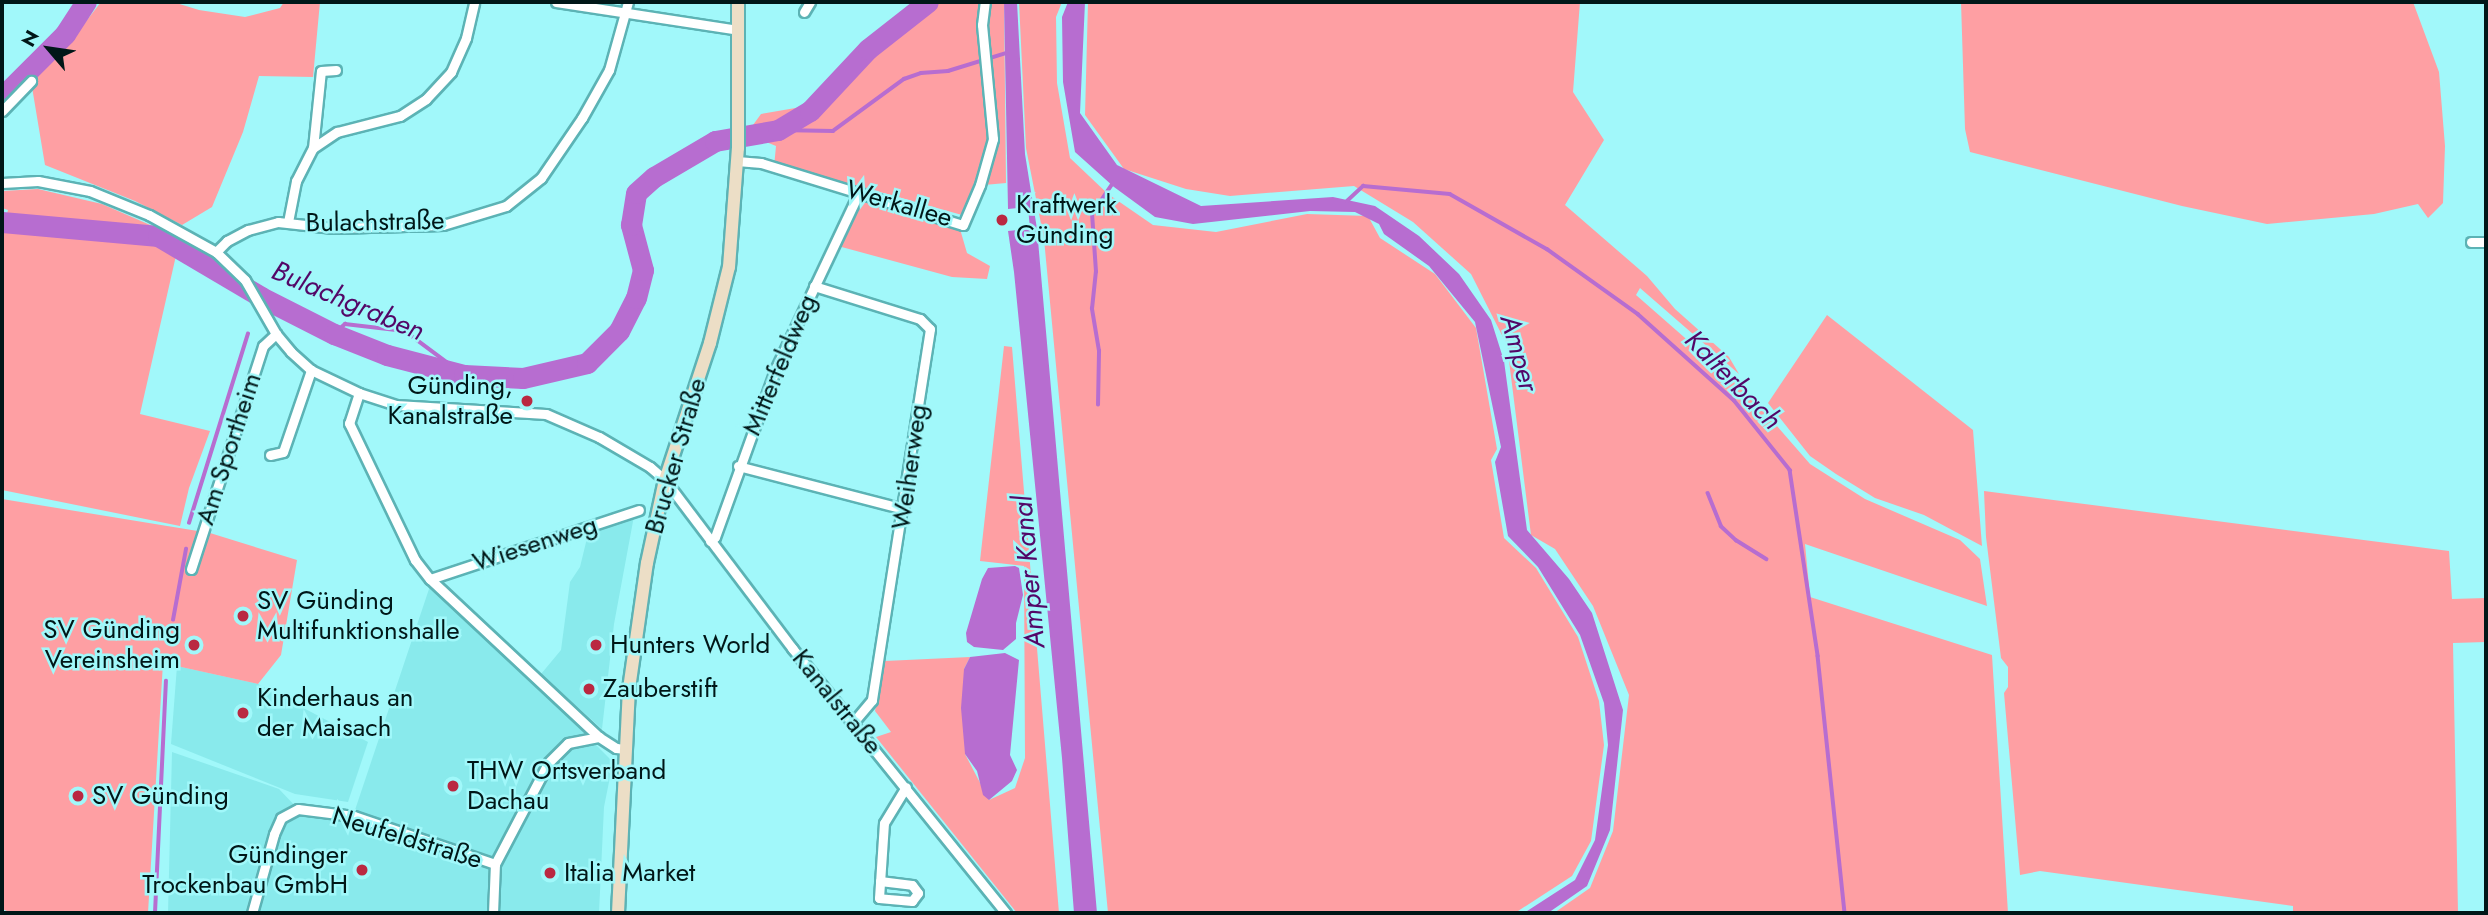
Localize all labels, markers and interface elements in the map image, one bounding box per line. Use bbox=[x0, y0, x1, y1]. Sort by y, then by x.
north arrow bbox=[14, 14, 84, 84]
text: N bbox=[15, 25, 46, 52]
street label: Werkallee bbox=[842, 174, 956, 234]
place label: Kraftwerk Günding bbox=[1016, 189, 1117, 250]
street label: Bulachstraße bbox=[305, 205, 445, 239]
marker: Kraftwerk Günding bbox=[994, 212, 1010, 228]
water label: Bulachgraben bbox=[267, 254, 429, 348]
street label: Mitterfeldweg bbox=[736, 290, 824, 440]
water label: Amper bbox=[1493, 311, 1545, 395]
water label: Kalterbach bbox=[1677, 323, 1789, 437]
street label: Am Sportheim bbox=[190, 369, 268, 529]
place label: Günding, Kanalstraße bbox=[387, 370, 513, 432]
street label: Brucker Straße bbox=[639, 374, 713, 538]
marker: Günding, Kanalstraße bbox=[519, 393, 535, 409]
street label: Weiherweg bbox=[886, 402, 934, 532]
water label: Amper Kanal bbox=[1006, 494, 1052, 650]
street label: Wiesenweg bbox=[469, 509, 601, 579]
place label: SV Günding Multifunktionshalle bbox=[257, 585, 460, 646]
marker: SV Günding Multifunktionshalle bbox=[235, 608, 251, 624]
place label: SV Günding Vereinsheim bbox=[43, 614, 180, 676]
place label: Hunters World bbox=[610, 629, 770, 661]
marker: SV Günding Vereinsheim bbox=[186, 637, 202, 653]
marker: Hunters World bbox=[588, 637, 604, 653]
street label: Kanalstraße bbox=[785, 643, 889, 761]
place label: Zauberstift bbox=[603, 673, 718, 705]
marker: Zauberstift bbox=[581, 681, 597, 697]
place label: Kinderhaus an der Maisach bbox=[257, 682, 413, 744]
marker: Kinderhaus an der Maisach bbox=[235, 705, 251, 721]
place label: THW Ortsverband Dachau bbox=[467, 755, 666, 816]
marker: THW Ortsverband Dachau bbox=[445, 778, 461, 794]
place label: SV Günding bbox=[92, 780, 229, 812]
marker: SV Günding bbox=[70, 788, 86, 804]
street label: Neufeldstraße bbox=[328, 800, 486, 876]
place label: Gündinger Trockenbau GmbH bbox=[142, 839, 348, 900]
place label: Italia Market bbox=[564, 857, 695, 889]
marker: Gündinger Trockenbau GmbH bbox=[354, 862, 370, 878]
marker: Italia Market bbox=[542, 865, 558, 881]

